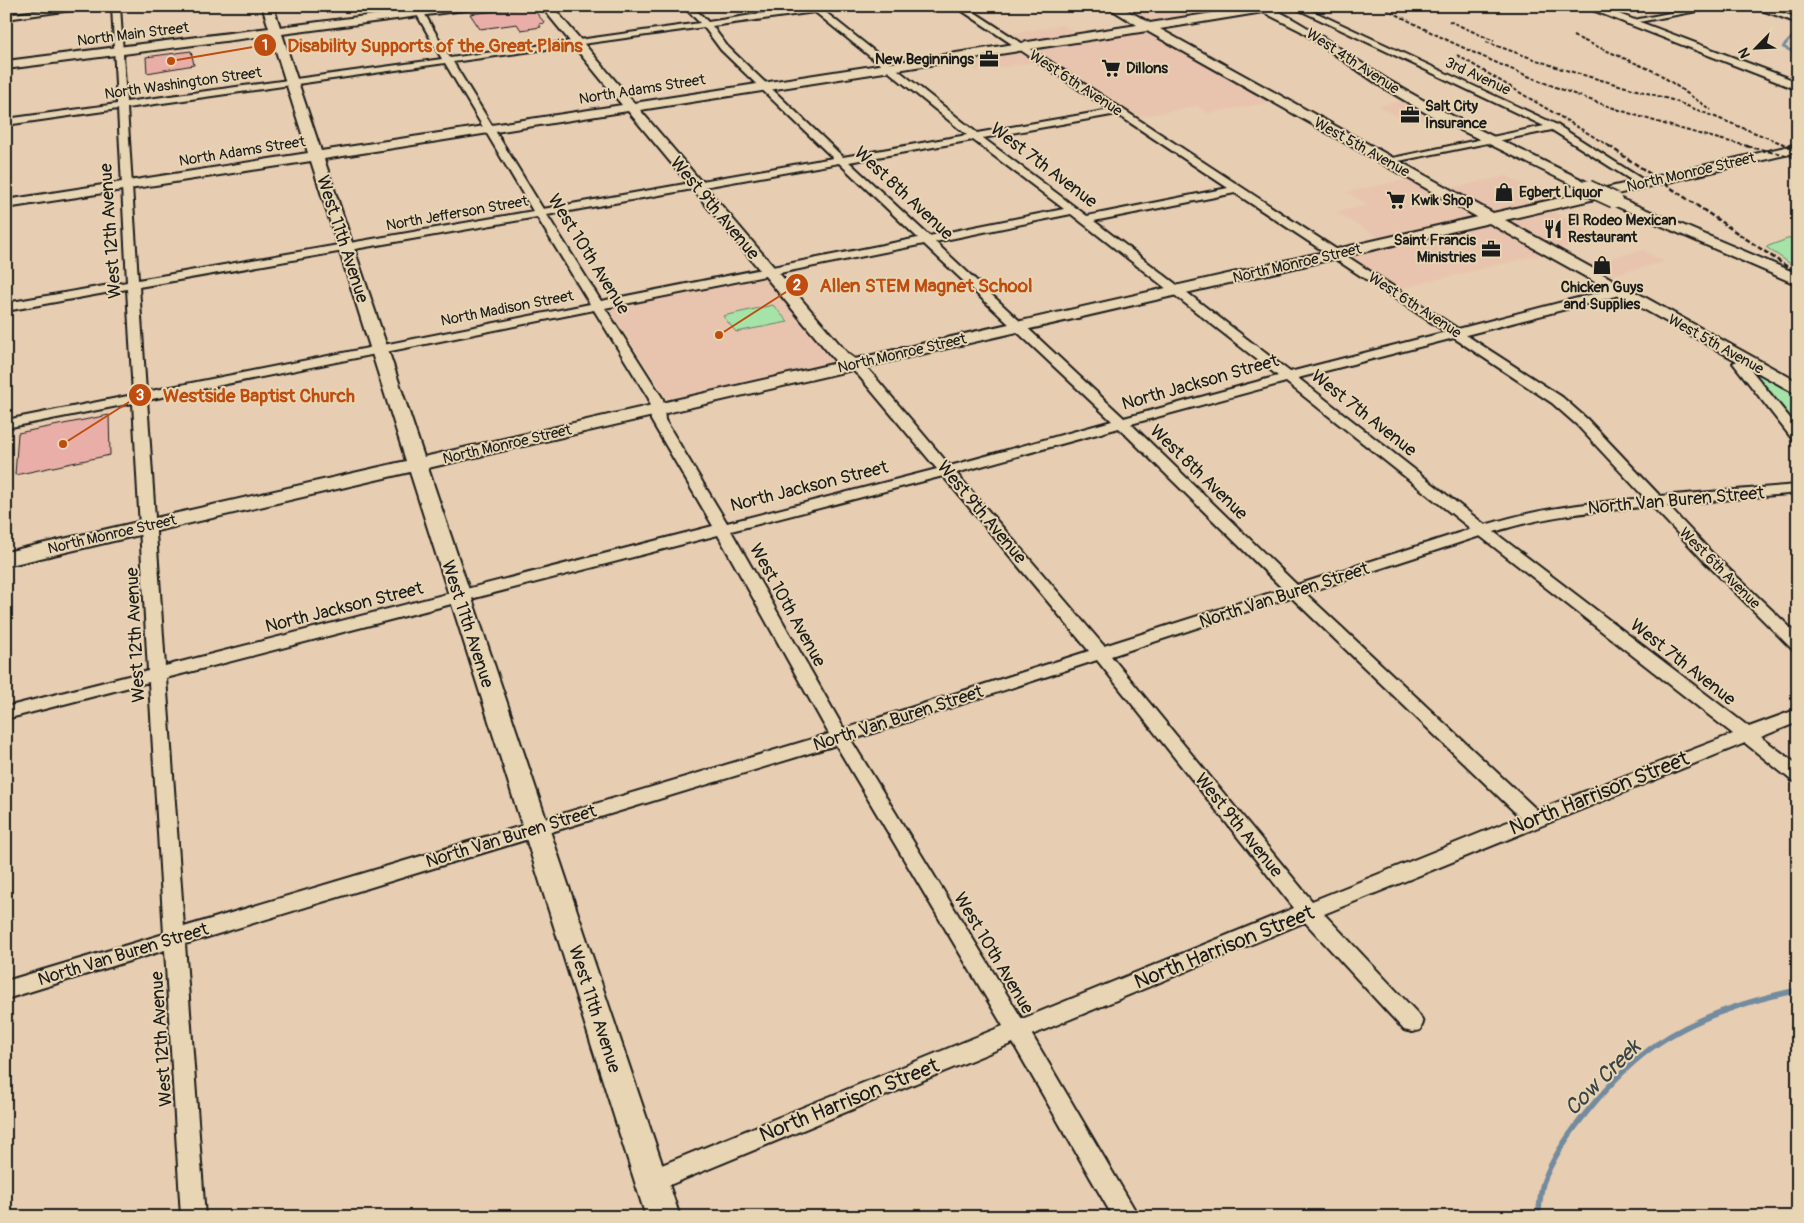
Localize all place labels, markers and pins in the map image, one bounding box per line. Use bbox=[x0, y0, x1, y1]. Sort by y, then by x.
callout: Disability Supports of the Great Plains bbox=[252, 28, 593, 62]
office icon: New Beginnings bbox=[978, 48, 1000, 70]
place label: New Beginnings bbox=[875, 50, 974, 69]
supermarket icon: Dillons bbox=[1100, 57, 1122, 79]
place label: Dillons bbox=[1126, 59, 1168, 78]
place label: Salt City Insurance bbox=[1425, 97, 1487, 133]
office icon: Salt City Insurance bbox=[1399, 104, 1421, 126]
shop icon: Egbert Liquor bbox=[1493, 181, 1515, 203]
place label: Egbert Liquor bbox=[1519, 183, 1604, 202]
supermarket icon: Kwik Shop bbox=[1385, 189, 1407, 211]
place label: Kwik Shop bbox=[1411, 191, 1473, 210]
place label: El Rodeo Mexican Restaurant bbox=[1568, 211, 1677, 247]
restaurant icon: El Rodeo Mexican Restaurant bbox=[1542, 218, 1564, 240]
place label: Saint Francis Ministries bbox=[1394, 231, 1476, 267]
office icon: Saint Francis Ministries bbox=[1480, 238, 1502, 260]
shop icon: Chicken Guys and Supplies bbox=[1591, 254, 1613, 276]
callout: Allen STEM Magnet School bbox=[784, 268, 1042, 302]
place label: Chicken Guys and Supplies bbox=[1561, 278, 1644, 314]
callout: Westside Baptist Church bbox=[128, 378, 365, 412]

